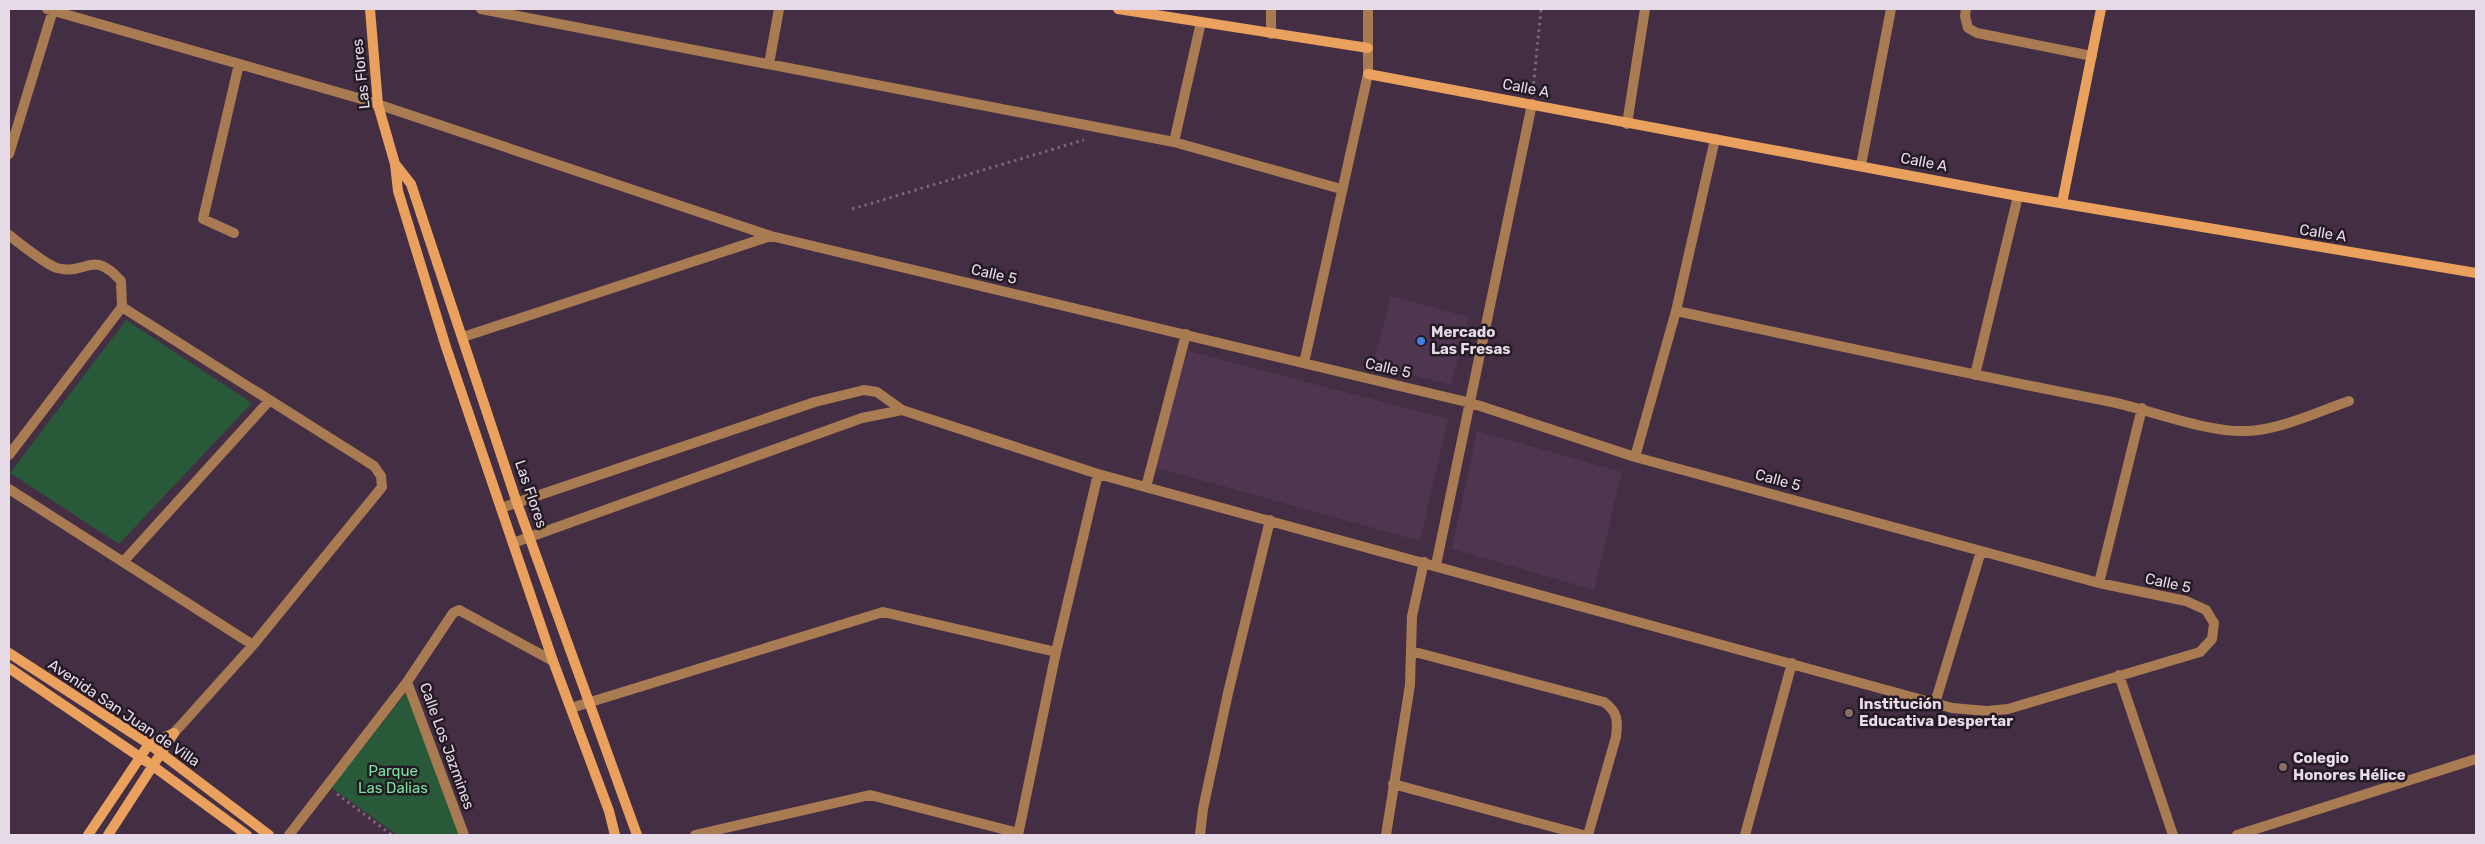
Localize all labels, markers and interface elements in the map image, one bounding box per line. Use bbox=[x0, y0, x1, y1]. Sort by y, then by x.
street label: Las Flores bbox=[348, 38, 374, 110]
street label: Calle A bbox=[1501, 75, 1551, 101]
street label: Calle A bbox=[1899, 149, 1949, 175]
street label: Calle A bbox=[2298, 220, 2348, 246]
street label: Calle 5 bbox=[969, 260, 1019, 288]
place label: Mercado Las Fresas bbox=[1431, 323, 1511, 358]
marker: Mercado Las Fresas bbox=[1415, 335, 1427, 347]
street label: Calle 5 bbox=[1363, 354, 1413, 382]
street label: Las Flores bbox=[511, 458, 551, 531]
street label: Calle 5 bbox=[1753, 465, 1803, 495]
street label: Calle 5 bbox=[2143, 569, 2193, 597]
street label: Avenida San Juan de Villa bbox=[45, 655, 203, 771]
street label: Calle Los Jazmines bbox=[416, 680, 478, 812]
place label: Institución Educativa Despertar bbox=[1859, 695, 2013, 730]
marker: Institución Educativa Despertar bbox=[1843, 707, 1855, 719]
place label: Colegio Honores Hélice bbox=[2293, 749, 2406, 784]
marker: Colegio Honores Hélice bbox=[2277, 761, 2289, 773]
park label: Parque Las Dalias bbox=[358, 762, 428, 797]

